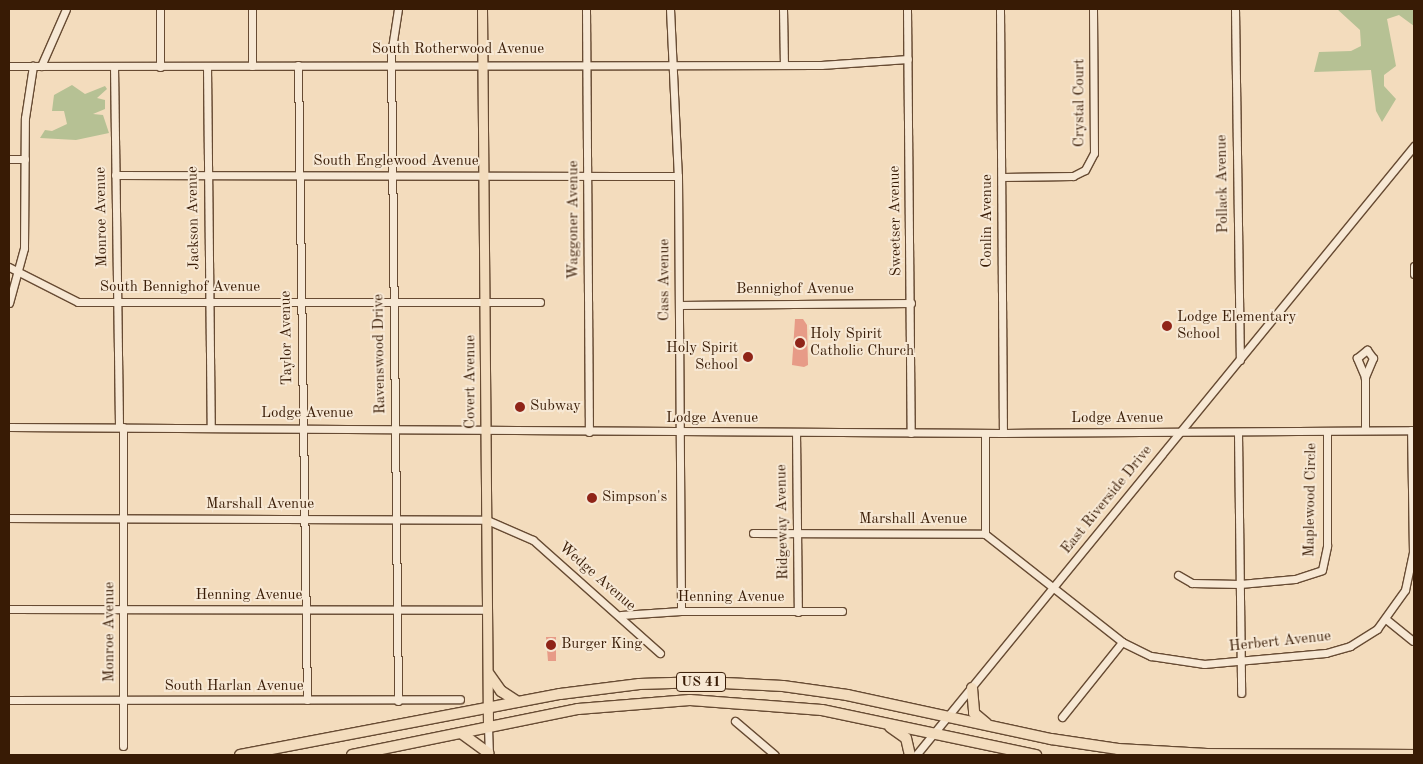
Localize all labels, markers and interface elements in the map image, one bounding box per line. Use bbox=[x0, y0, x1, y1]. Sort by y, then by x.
street label: South Rotherwood Avenue bbox=[372, 41, 544, 59]
street label: Crystal Court bbox=[1071, 59, 1089, 147]
street label: Pollack Avenue bbox=[1213, 135, 1233, 233]
street label: South Englewood Avenue bbox=[313, 153, 479, 171]
street label: Waggoner Avenue bbox=[565, 161, 583, 279]
street label: Jackson Avenue bbox=[184, 166, 204, 270]
street label: Sweetser Avenue bbox=[886, 166, 906, 276]
street label: Monroe Avenue bbox=[92, 167, 112, 267]
street label: Conlin Avenue bbox=[979, 174, 997, 268]
street label: Cass Avenue bbox=[656, 239, 674, 321]
street label: South Bennighof Avenue bbox=[100, 279, 260, 297]
street label: Bennighof Avenue bbox=[736, 281, 854, 299]
street label: Taylor Avenue bbox=[277, 291, 297, 385]
street label: Ravenswood Drive bbox=[370, 294, 390, 414]
place label: Lodge Elementary School bbox=[1177, 308, 1296, 343]
marker: Lodge Elementary School bbox=[1161, 320, 1173, 332]
place label: Holy Spirit Catholic Church bbox=[810, 325, 914, 360]
street label: Covert Avenue bbox=[462, 335, 480, 429]
marker: Holy Spirit Catholic Church bbox=[794, 337, 806, 349]
place label: Holy Spirit School bbox=[666, 339, 738, 374]
marker: Holy Spirit School bbox=[742, 351, 754, 363]
place label: Subway bbox=[530, 398, 581, 416]
marker: Subway bbox=[514, 401, 526, 413]
street label: Lodge Avenue bbox=[261, 405, 353, 423]
street label: Lodge Avenue bbox=[666, 410, 758, 428]
street label: Lodge Avenue bbox=[1071, 410, 1163, 428]
street label: East Riverside Drive bbox=[1058, 442, 1156, 558]
street label: Maplewood Circle bbox=[1301, 443, 1321, 557]
street label: Ridgeway Avenue bbox=[773, 464, 793, 580]
place label: Simpson's bbox=[602, 489, 667, 507]
marker: Simpson's bbox=[586, 492, 598, 504]
street label: Marshall Avenue bbox=[206, 496, 314, 514]
street label: Marshall Avenue bbox=[859, 511, 967, 529]
street label: Wedge Avenue bbox=[555, 539, 639, 615]
street label: Monroe Avenue bbox=[101, 582, 119, 682]
street label: Henning Avenue bbox=[195, 587, 303, 605]
street label: Henning Avenue bbox=[677, 589, 785, 607]
street label: Herbert Avenue bbox=[1228, 628, 1332, 656]
place label: Burger King bbox=[561, 636, 642, 654]
marker: Burger King bbox=[545, 639, 557, 651]
road number: US 41 bbox=[676, 670, 726, 694]
street label: South Harlan Avenue bbox=[164, 678, 304, 696]

